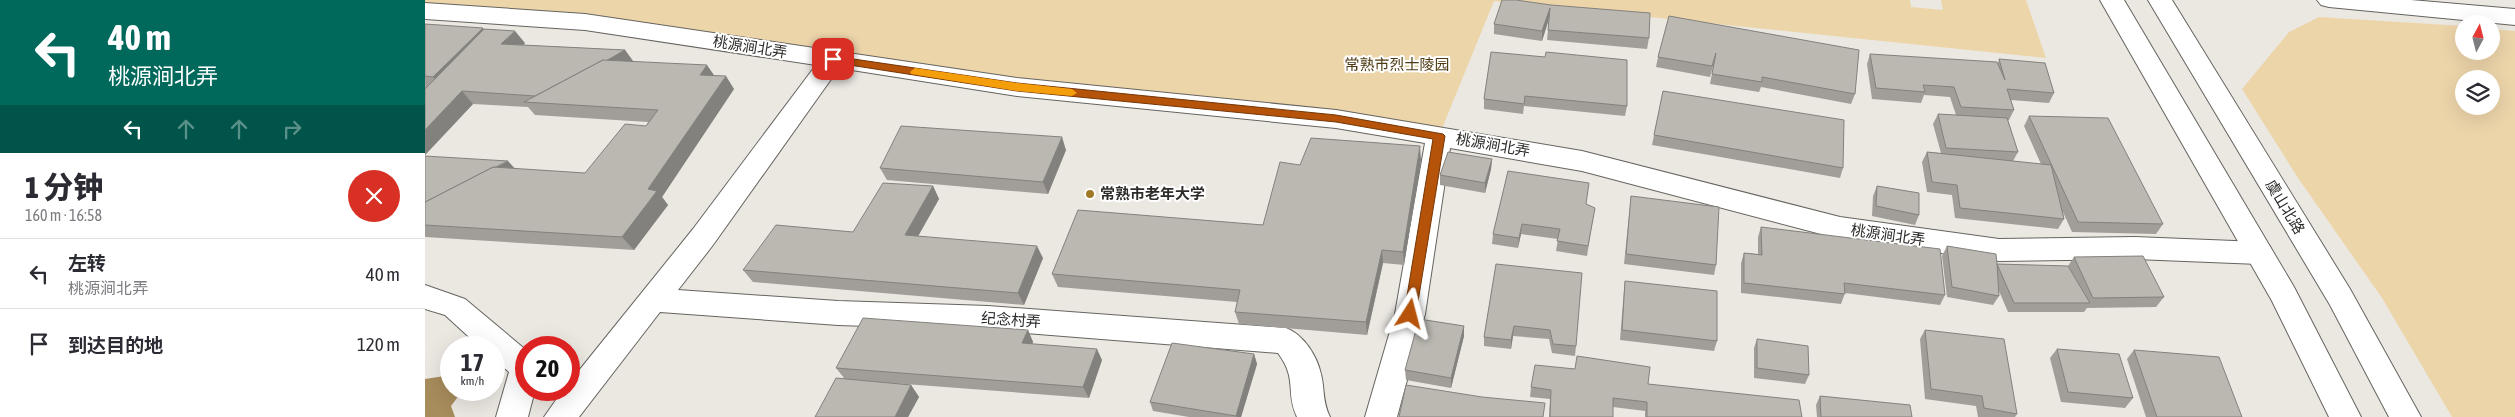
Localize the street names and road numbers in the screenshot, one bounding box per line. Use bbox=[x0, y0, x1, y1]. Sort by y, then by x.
street label: 桃源涧北弄 bbox=[712, 32, 788, 61]
street label: 桃源涧北弄 bbox=[1455, 130, 1532, 159]
street label: 虞山北路 bbox=[2263, 177, 2308, 237]
street label: 桃源涧北弄 bbox=[1850, 221, 1926, 248]
street label: 纪念村弄 bbox=[981, 309, 1042, 330]

